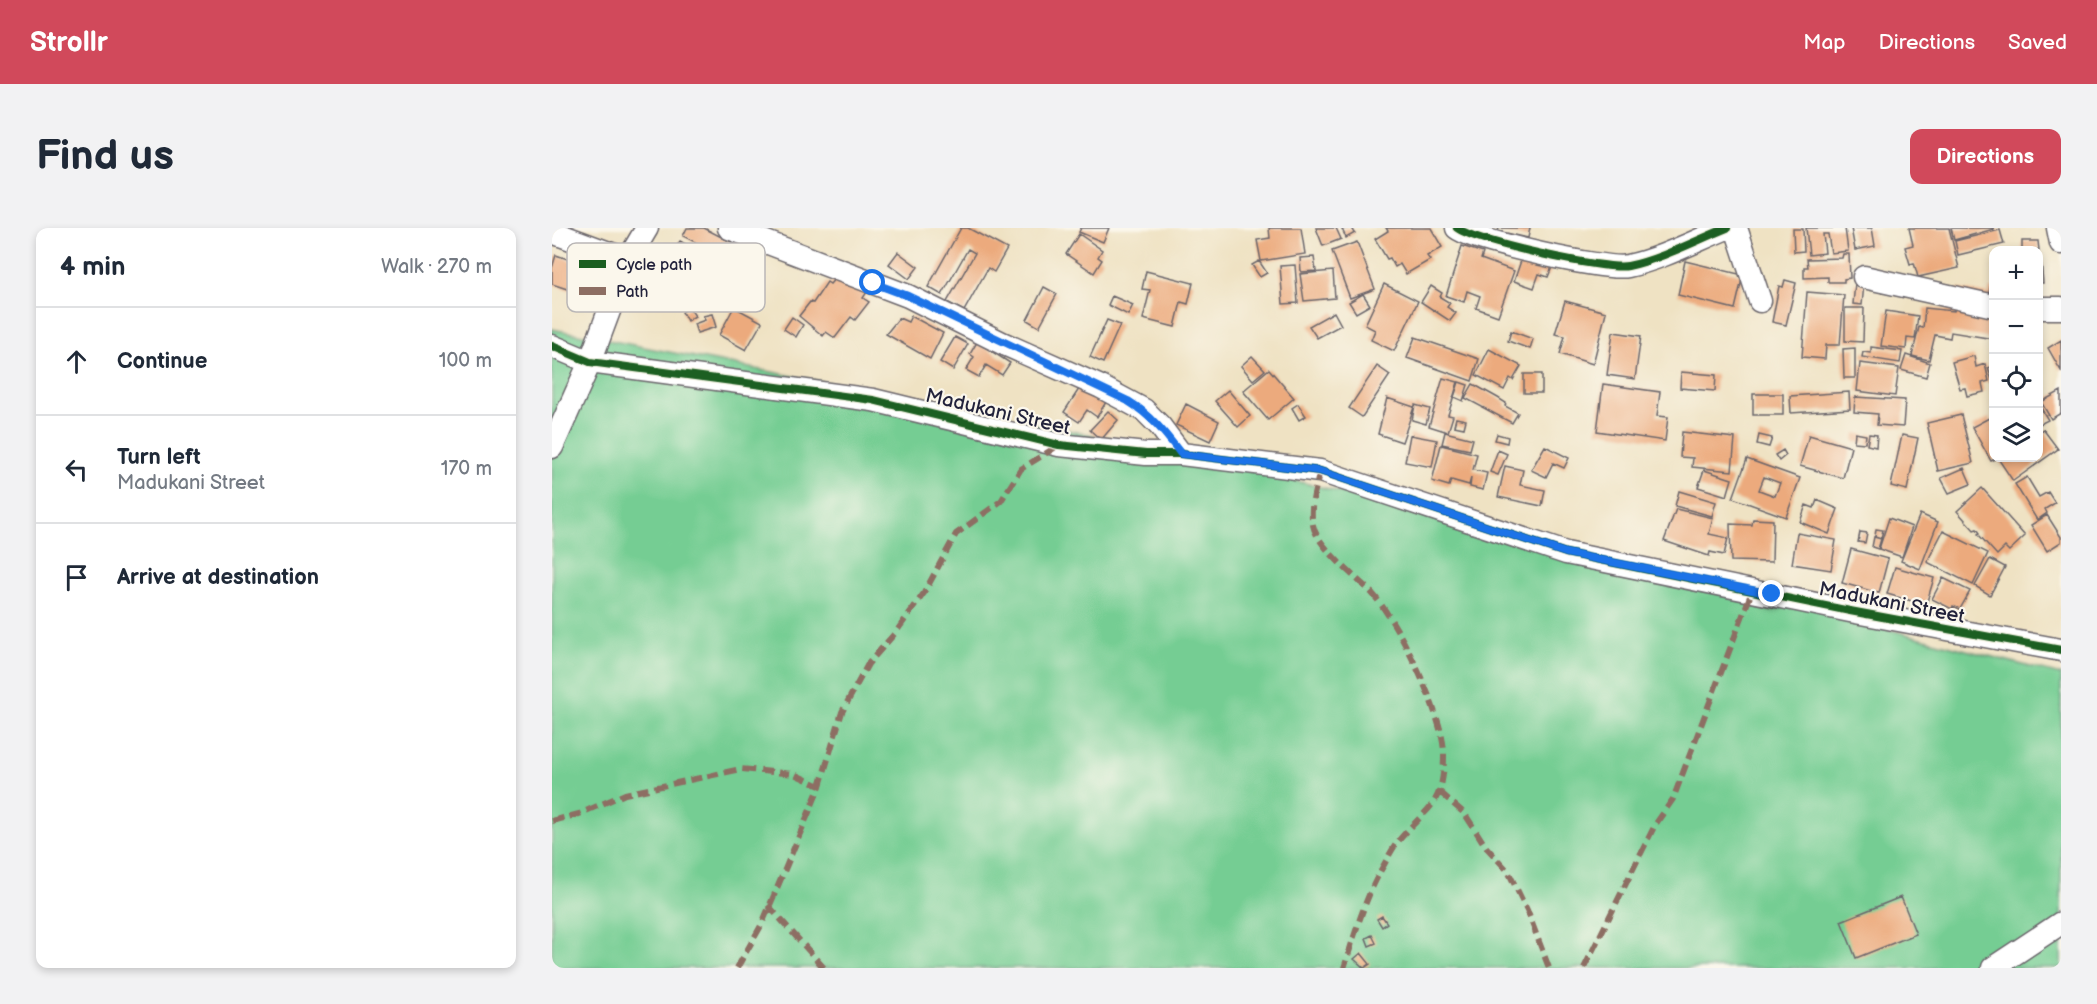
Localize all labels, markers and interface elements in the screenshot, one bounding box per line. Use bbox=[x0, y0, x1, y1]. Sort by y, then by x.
text: Strollr bbox=[30, 26, 108, 59]
text: Map bbox=[1803, 30, 1846, 55]
text: Directions bbox=[1879, 30, 1975, 55]
text: Saved bbox=[2008, 30, 2067, 55]
button: Directions bbox=[1910, 129, 2061, 184]
text: Find us bbox=[36, 131, 174, 182]
legend bbox=[567, 243, 765, 312]
map controls bbox=[1989, 246, 2043, 462]
button: + bbox=[1989, 246, 2043, 300]
text: 4 min bbox=[60, 252, 125, 283]
text: Walk · 270 m bbox=[381, 255, 492, 279]
text: Cycle path bbox=[616, 256, 692, 275]
route start bbox=[859, 269, 885, 295]
text: Path bbox=[616, 283, 648, 302]
button: − bbox=[1989, 300, 2043, 354]
icon: ahead bbox=[60, 345, 93, 378]
text: Continue bbox=[117, 348, 207, 375]
text: 100 m bbox=[439, 349, 492, 373]
button: locate bbox=[1989, 354, 2043, 408]
street label: Madukani Street bbox=[923, 384, 1073, 440]
button: layers bbox=[1989, 408, 2043, 462]
text: Turn left bbox=[117, 444, 201, 471]
icon: left bbox=[60, 453, 93, 486]
text: 170 m bbox=[441, 457, 492, 481]
text: Madukani Street bbox=[117, 471, 265, 495]
icon: arrive bbox=[60, 561, 93, 594]
text: Arrive at destination bbox=[117, 564, 319, 591]
street label: Madukani Street bbox=[1817, 577, 1967, 629]
route end bbox=[1758, 580, 1784, 606]

